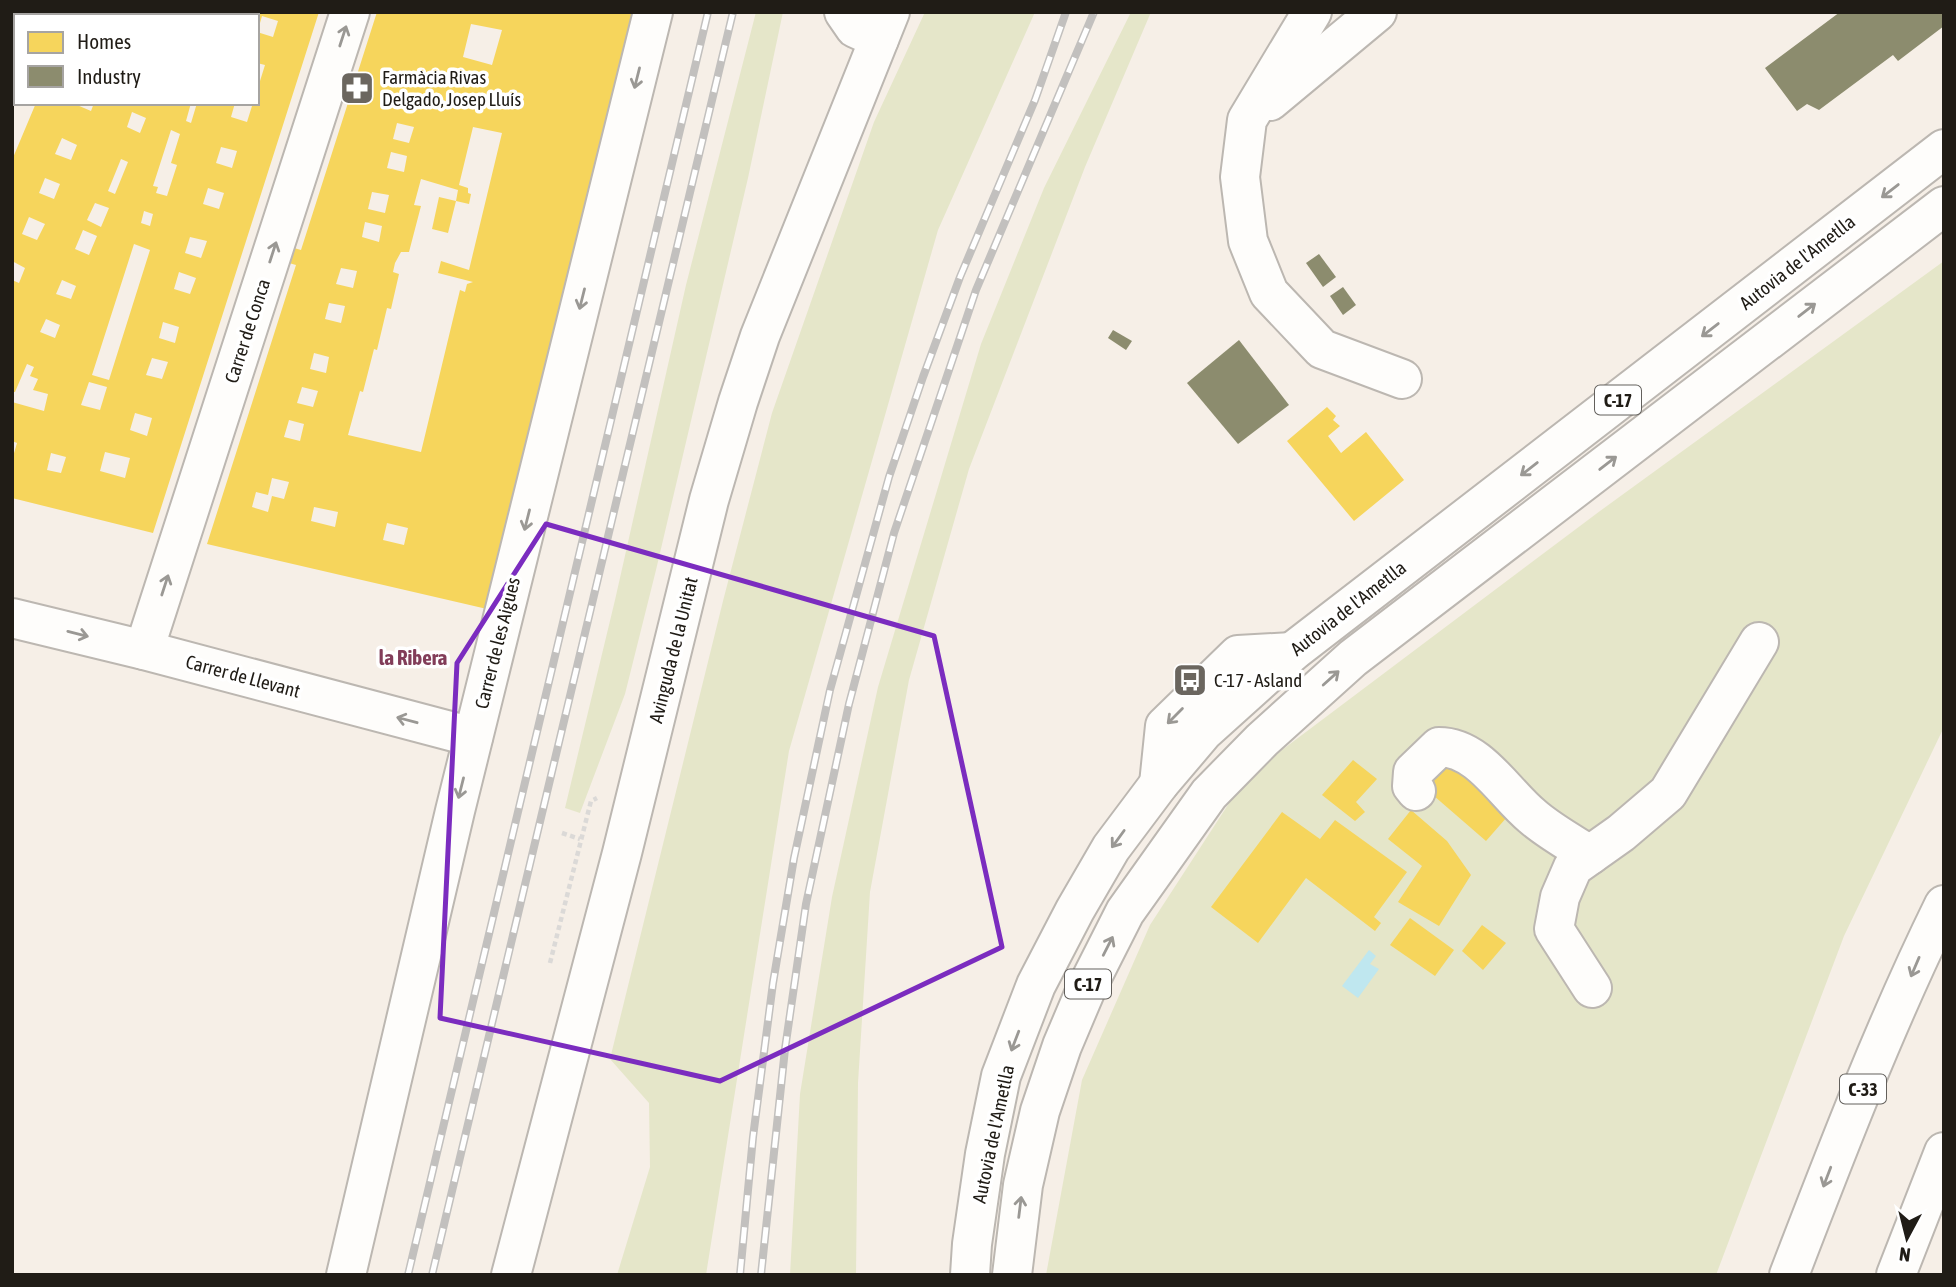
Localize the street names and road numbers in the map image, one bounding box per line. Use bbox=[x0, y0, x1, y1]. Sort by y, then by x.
street label: Autovia de l'Ametlla bbox=[1735, 210, 1859, 314]
street label: Carrer de Conca bbox=[220, 276, 274, 386]
road number: C-17 bbox=[1595, 386, 1641, 414]
street label: Autovia de l'Ametlla bbox=[1286, 556, 1410, 660]
street label: Carrer de les Aigues bbox=[470, 575, 524, 711]
street label: Avinguda de la Unitat bbox=[644, 575, 702, 725]
street label: Carrer de Llevant bbox=[183, 650, 303, 702]
road number: C-17 bbox=[1065, 970, 1111, 999]
street label: Autovia de l'Ametlla bbox=[968, 1063, 1018, 1205]
road number: C-33 bbox=[1840, 1074, 1886, 1104]

